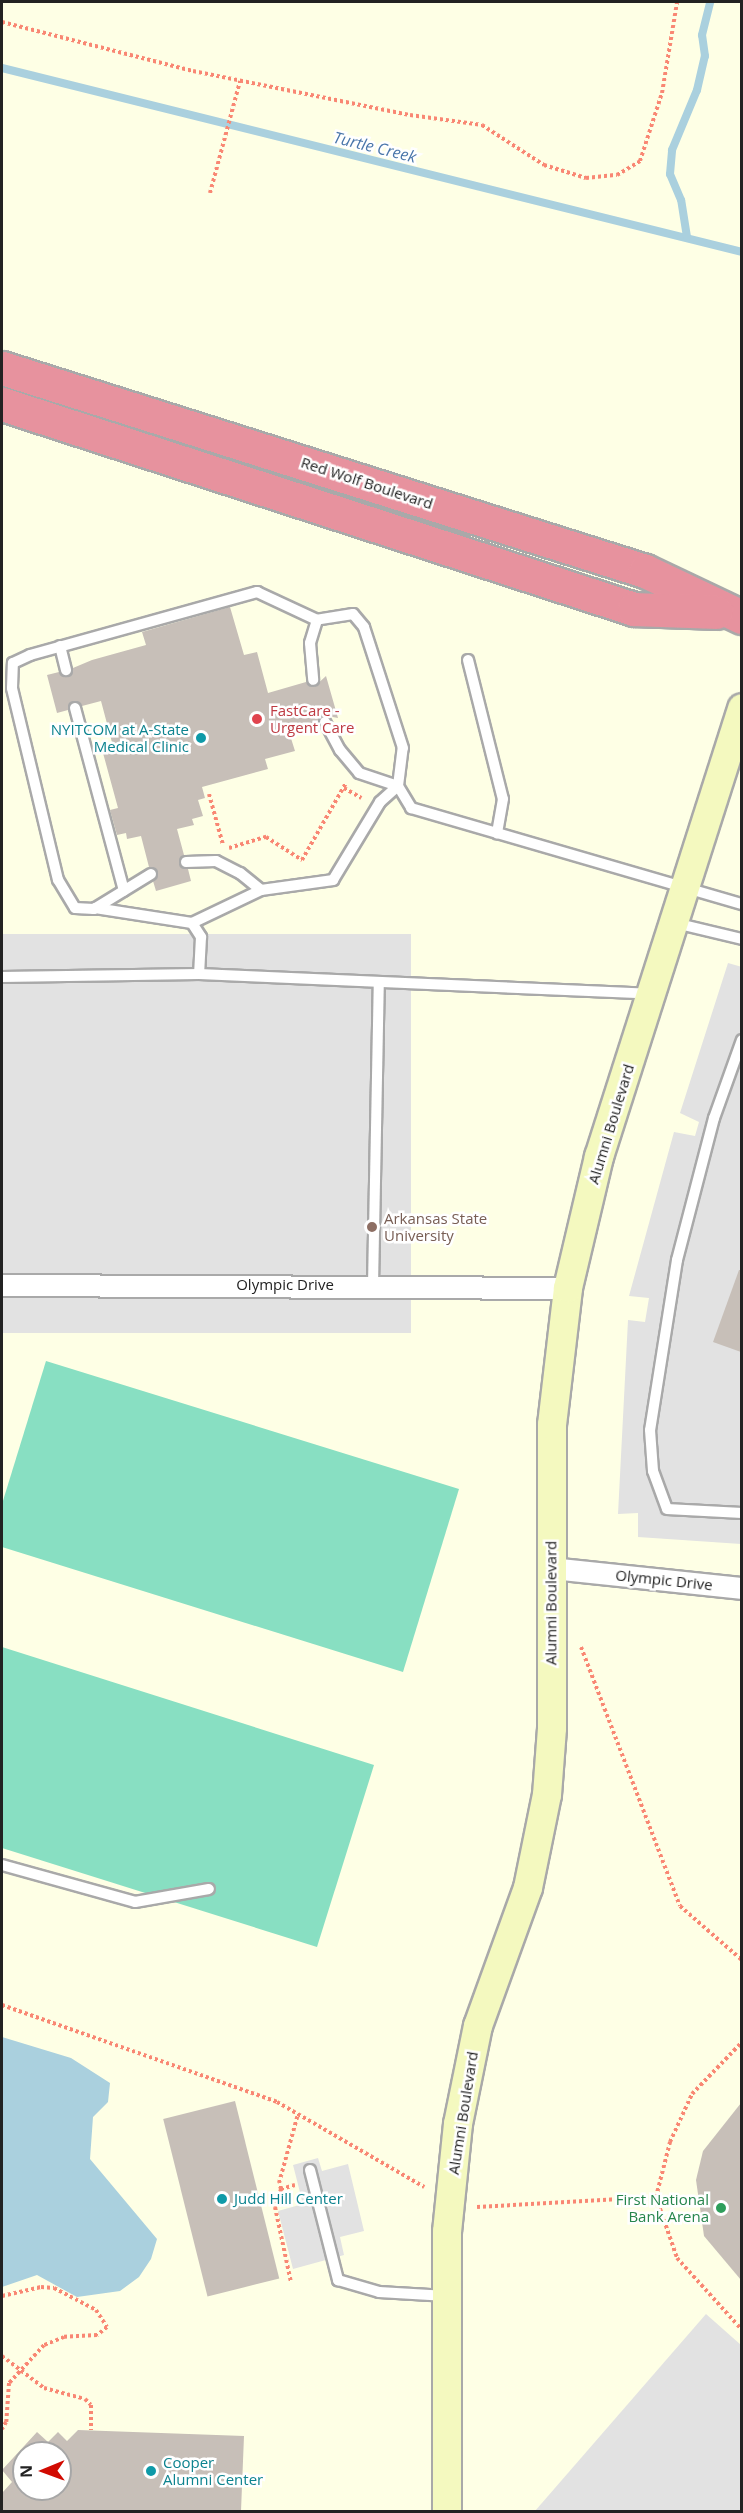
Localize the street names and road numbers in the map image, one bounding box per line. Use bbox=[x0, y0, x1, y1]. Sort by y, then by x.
street label: Red Wolf Boulevard bbox=[299, 453, 435, 513]
street label: Alumni Boulevard bbox=[584, 1062, 638, 1186]
street label: Olympic Drive bbox=[236, 1276, 334, 1294]
street label: Alumni Boulevard bbox=[542, 1541, 560, 1665]
street label: Olympic Drive bbox=[615, 1566, 713, 1594]
street label: Alumni Boulevard bbox=[444, 2050, 482, 2176]

